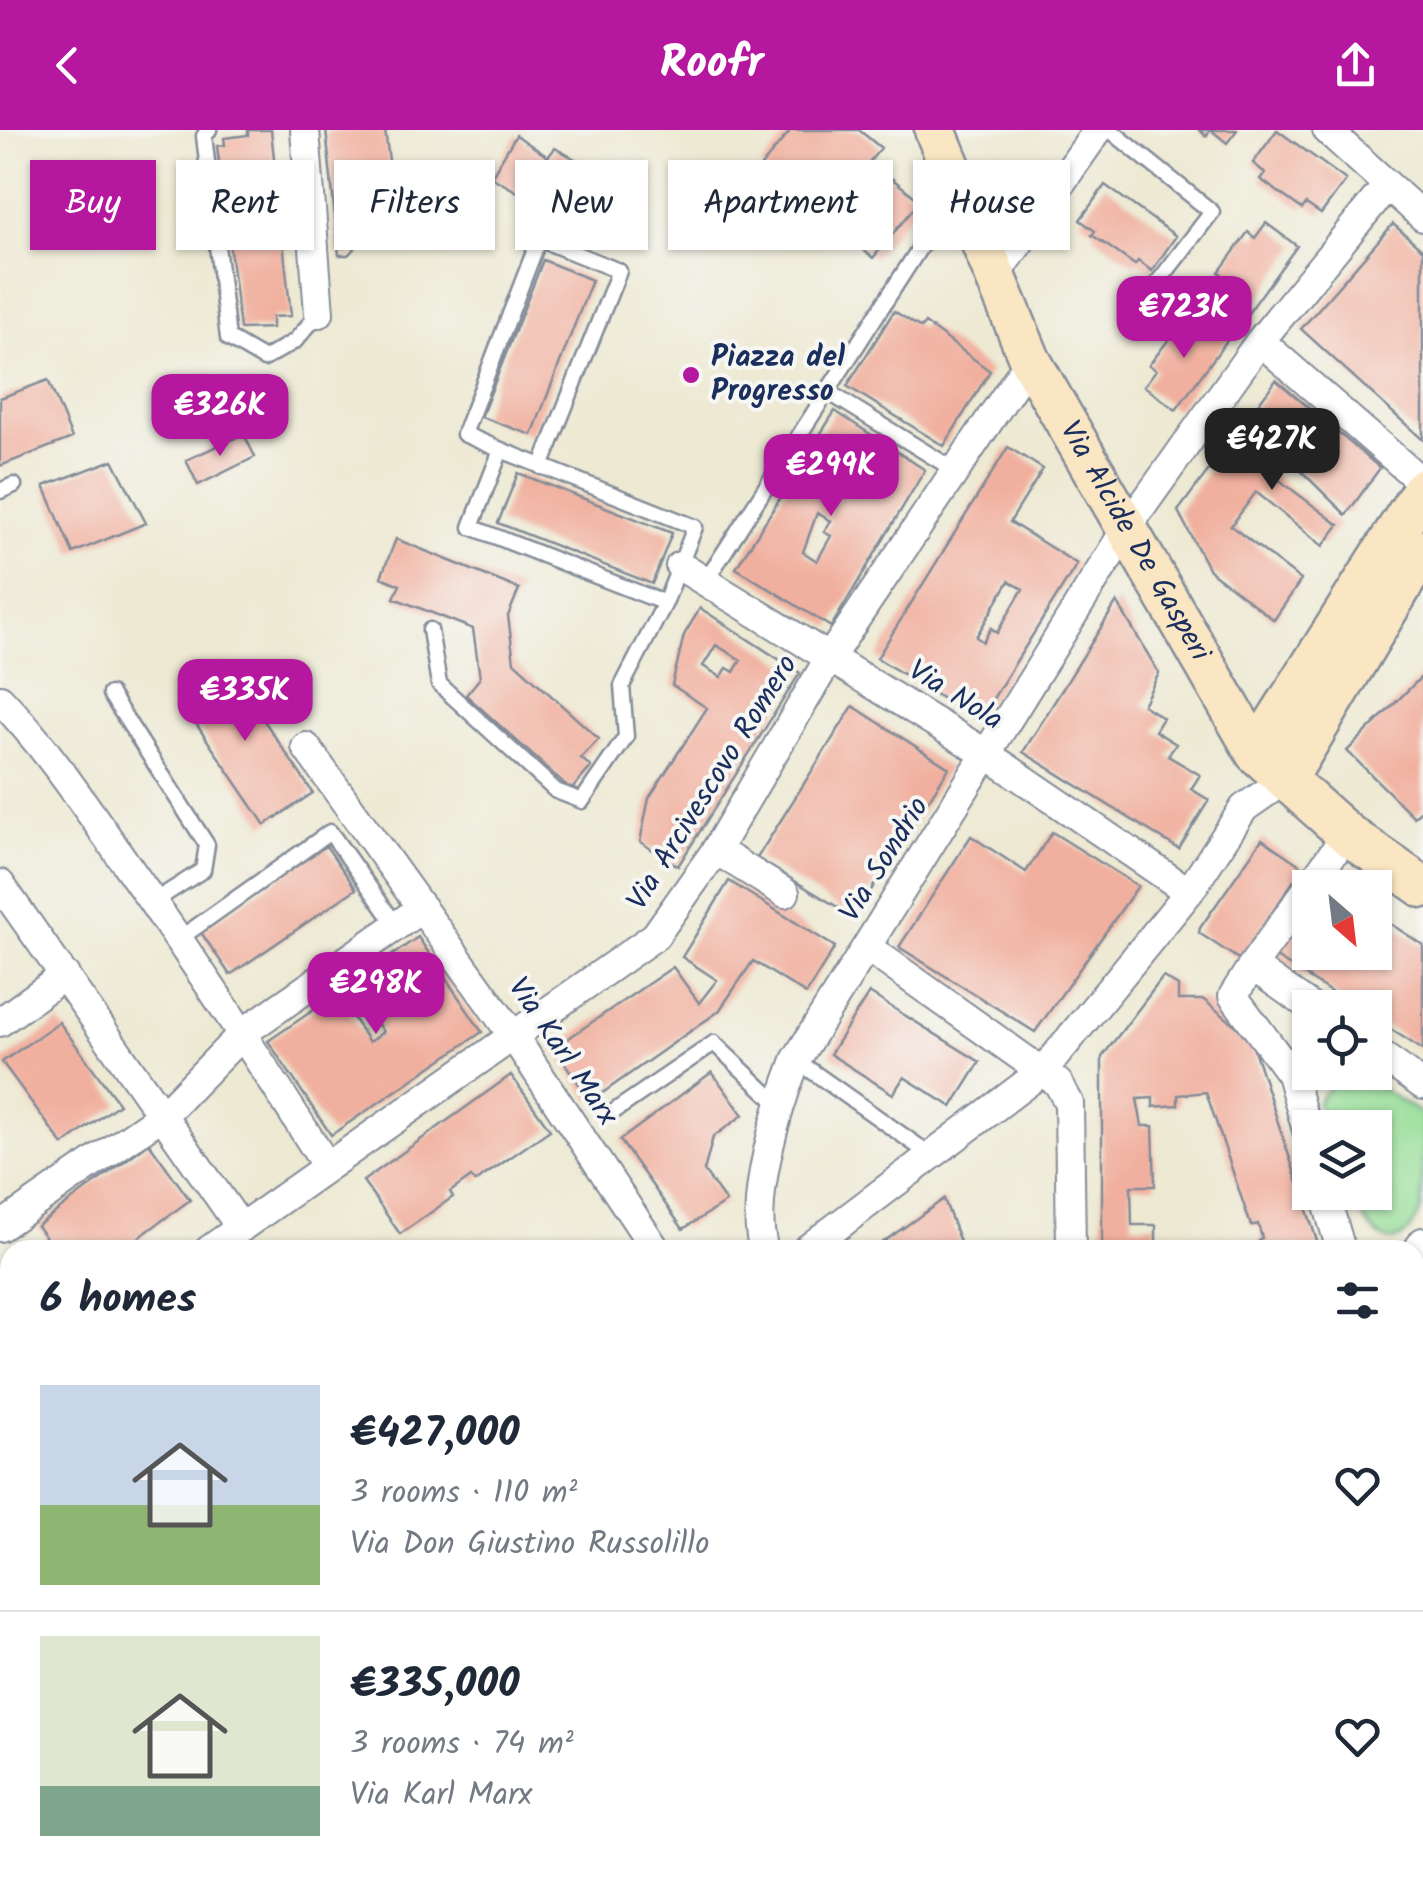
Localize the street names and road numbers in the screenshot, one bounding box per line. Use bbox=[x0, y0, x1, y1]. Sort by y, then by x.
street label: Via Alcide De Gasperi bbox=[1046, 412, 1224, 672]
street label: Via Arcivescovo Romero bbox=[615, 646, 811, 920]
street label: Via Nola bbox=[898, 648, 1012, 744]
street label: Via Sondrio bbox=[827, 788, 943, 932]
street label: Via Karl Marx bbox=[494, 968, 630, 1137]

